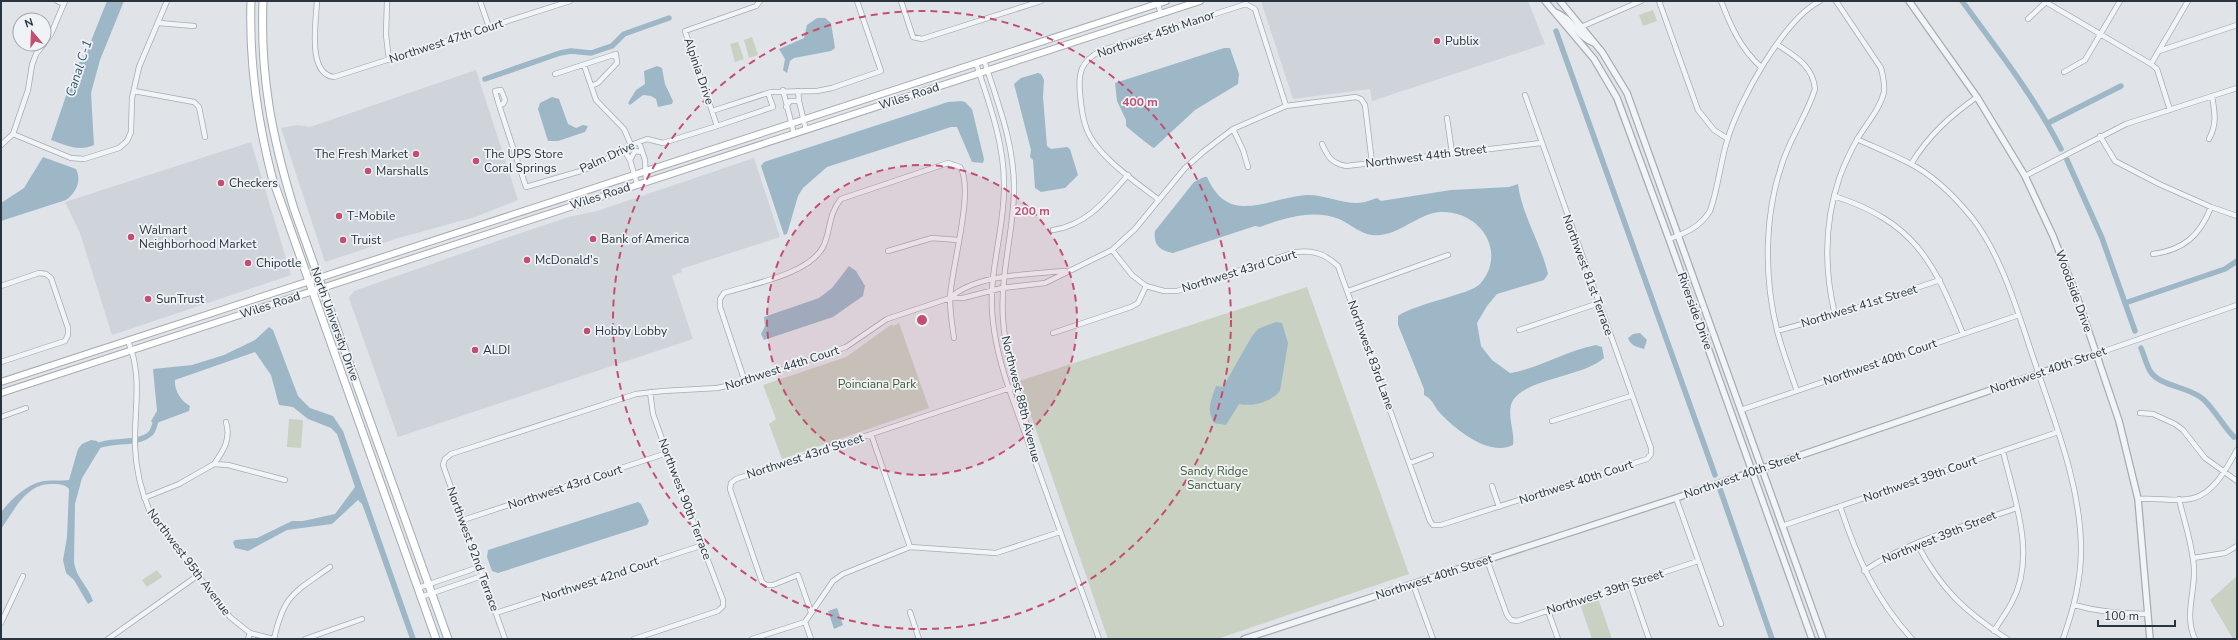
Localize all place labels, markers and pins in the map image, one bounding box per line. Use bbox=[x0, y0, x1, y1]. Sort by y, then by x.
place label: Publix bbox=[1445, 33, 1480, 49]
marker: Publix bbox=[1432, 36, 1442, 46]
place label: The Fresh Market bbox=[314, 146, 409, 162]
place label: The UPS Store Coral Springs bbox=[484, 146, 563, 176]
marker: The Fresh Market bbox=[411, 149, 421, 159]
marker: The UPS Store Coral Springs bbox=[471, 156, 481, 166]
place label: Marshalls bbox=[376, 163, 429, 179]
marker: Marshalls bbox=[363, 166, 373, 176]
place label: Checkers bbox=[229, 175, 278, 191]
marker: Checkers bbox=[216, 178, 226, 188]
place label: T-Mobile bbox=[347, 208, 395, 224]
marker: T-Mobile bbox=[334, 211, 344, 221]
place label: Walmart Neighborhood Market bbox=[139, 222, 257, 252]
place label: Bank of America bbox=[601, 231, 689, 247]
marker: Walmart Neighborhood Market bbox=[126, 232, 136, 242]
place label: Truist bbox=[351, 232, 382, 248]
marker: Bank of America bbox=[588, 234, 598, 244]
marker: Truist bbox=[338, 235, 348, 245]
place label: McDonald's bbox=[535, 252, 599, 268]
place label: Chipotle bbox=[256, 255, 301, 271]
marker: McDonald's bbox=[522, 255, 532, 265]
marker: Chipotle bbox=[243, 258, 253, 268]
place label: SunTrust bbox=[156, 291, 205, 307]
marker: SunTrust bbox=[143, 294, 153, 304]
centre of rings bbox=[915, 313, 929, 327]
place label: Hobby Lobby bbox=[595, 323, 668, 339]
marker: Hobby Lobby bbox=[582, 326, 592, 336]
place label: ALDI bbox=[483, 342, 510, 358]
marker: ALDI bbox=[470, 345, 480, 355]

